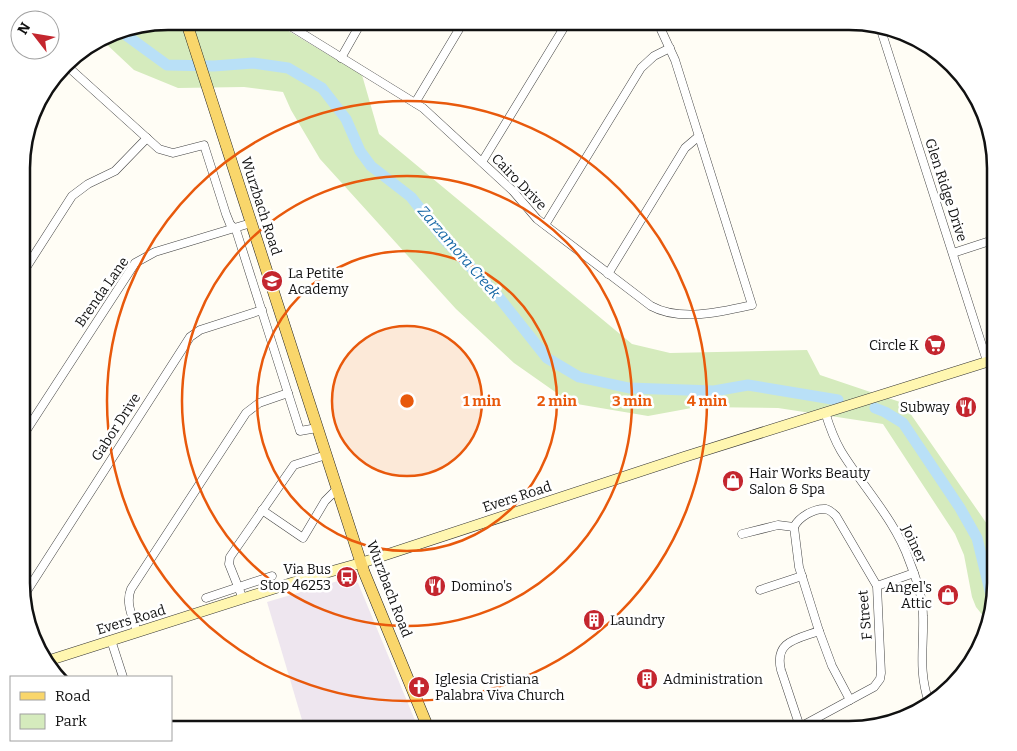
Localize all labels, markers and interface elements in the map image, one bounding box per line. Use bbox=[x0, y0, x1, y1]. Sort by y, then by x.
north arrow bbox=[10, 10, 60, 60]
text: N bbox=[14, 19, 34, 38]
street label: Glen Ridge Drive bbox=[921, 136, 971, 244]
street label: Cairo Drive bbox=[488, 150, 550, 214]
street label: Wurzbach Road bbox=[237, 155, 285, 257]
water label: Zarzamora Creek bbox=[414, 202, 505, 303]
street label: Brenda Lane bbox=[72, 254, 132, 330]
place label: La Petite Academy bbox=[288, 265, 349, 298]
school or university icon: La Petite Academy bbox=[260, 269, 284, 293]
supermarket icon: Circle K bbox=[923, 333, 947, 357]
place label: Circle K bbox=[869, 337, 919, 354]
street label: Gabor Drive bbox=[88, 390, 144, 464]
centre of rings bbox=[398, 392, 416, 410]
text: 1 min bbox=[463, 392, 501, 410]
text: 2 min bbox=[537, 392, 577, 410]
text: 3 min bbox=[612, 392, 652, 410]
text: 4 min bbox=[687, 392, 728, 410]
restaurant icon: Subway bbox=[954, 395, 978, 419]
place label: Subway bbox=[900, 399, 951, 416]
place label: Hair Works Beauty Salon & Spa bbox=[749, 465, 871, 498]
shop icon: Hair Works Beauty Salon & Spa bbox=[721, 469, 745, 493]
street label: Evers Road bbox=[480, 478, 554, 516]
street label: Joiner bbox=[898, 522, 930, 565]
street label: Wurzbach Road bbox=[363, 538, 415, 640]
place label: Via Bus Stop 46253 bbox=[260, 561, 331, 594]
bus stop icon: Via Bus Stop 46253 bbox=[335, 565, 359, 589]
restaurant icon: Domino's bbox=[423, 574, 447, 598]
place label: Domino's bbox=[451, 578, 512, 595]
place label: Angel's Attic bbox=[885, 579, 932, 612]
shop icon: Angel's Attic bbox=[936, 583, 960, 607]
street label: F Street bbox=[854, 589, 876, 641]
street label: Evers Road bbox=[94, 601, 168, 639]
building icon: Laundry bbox=[582, 608, 606, 632]
place label: Laundry bbox=[610, 612, 665, 629]
building icon: Administration bbox=[635, 667, 659, 691]
place label: Iglesia Cristiana Palabra Viva Church bbox=[435, 671, 565, 704]
place label: Administration bbox=[663, 671, 763, 688]
church icon: Iglesia Cristiana Palabra Viva Church bbox=[407, 675, 431, 699]
legend bbox=[10, 676, 172, 741]
text: Road bbox=[55, 687, 90, 705]
text: Park bbox=[55, 712, 87, 730]

